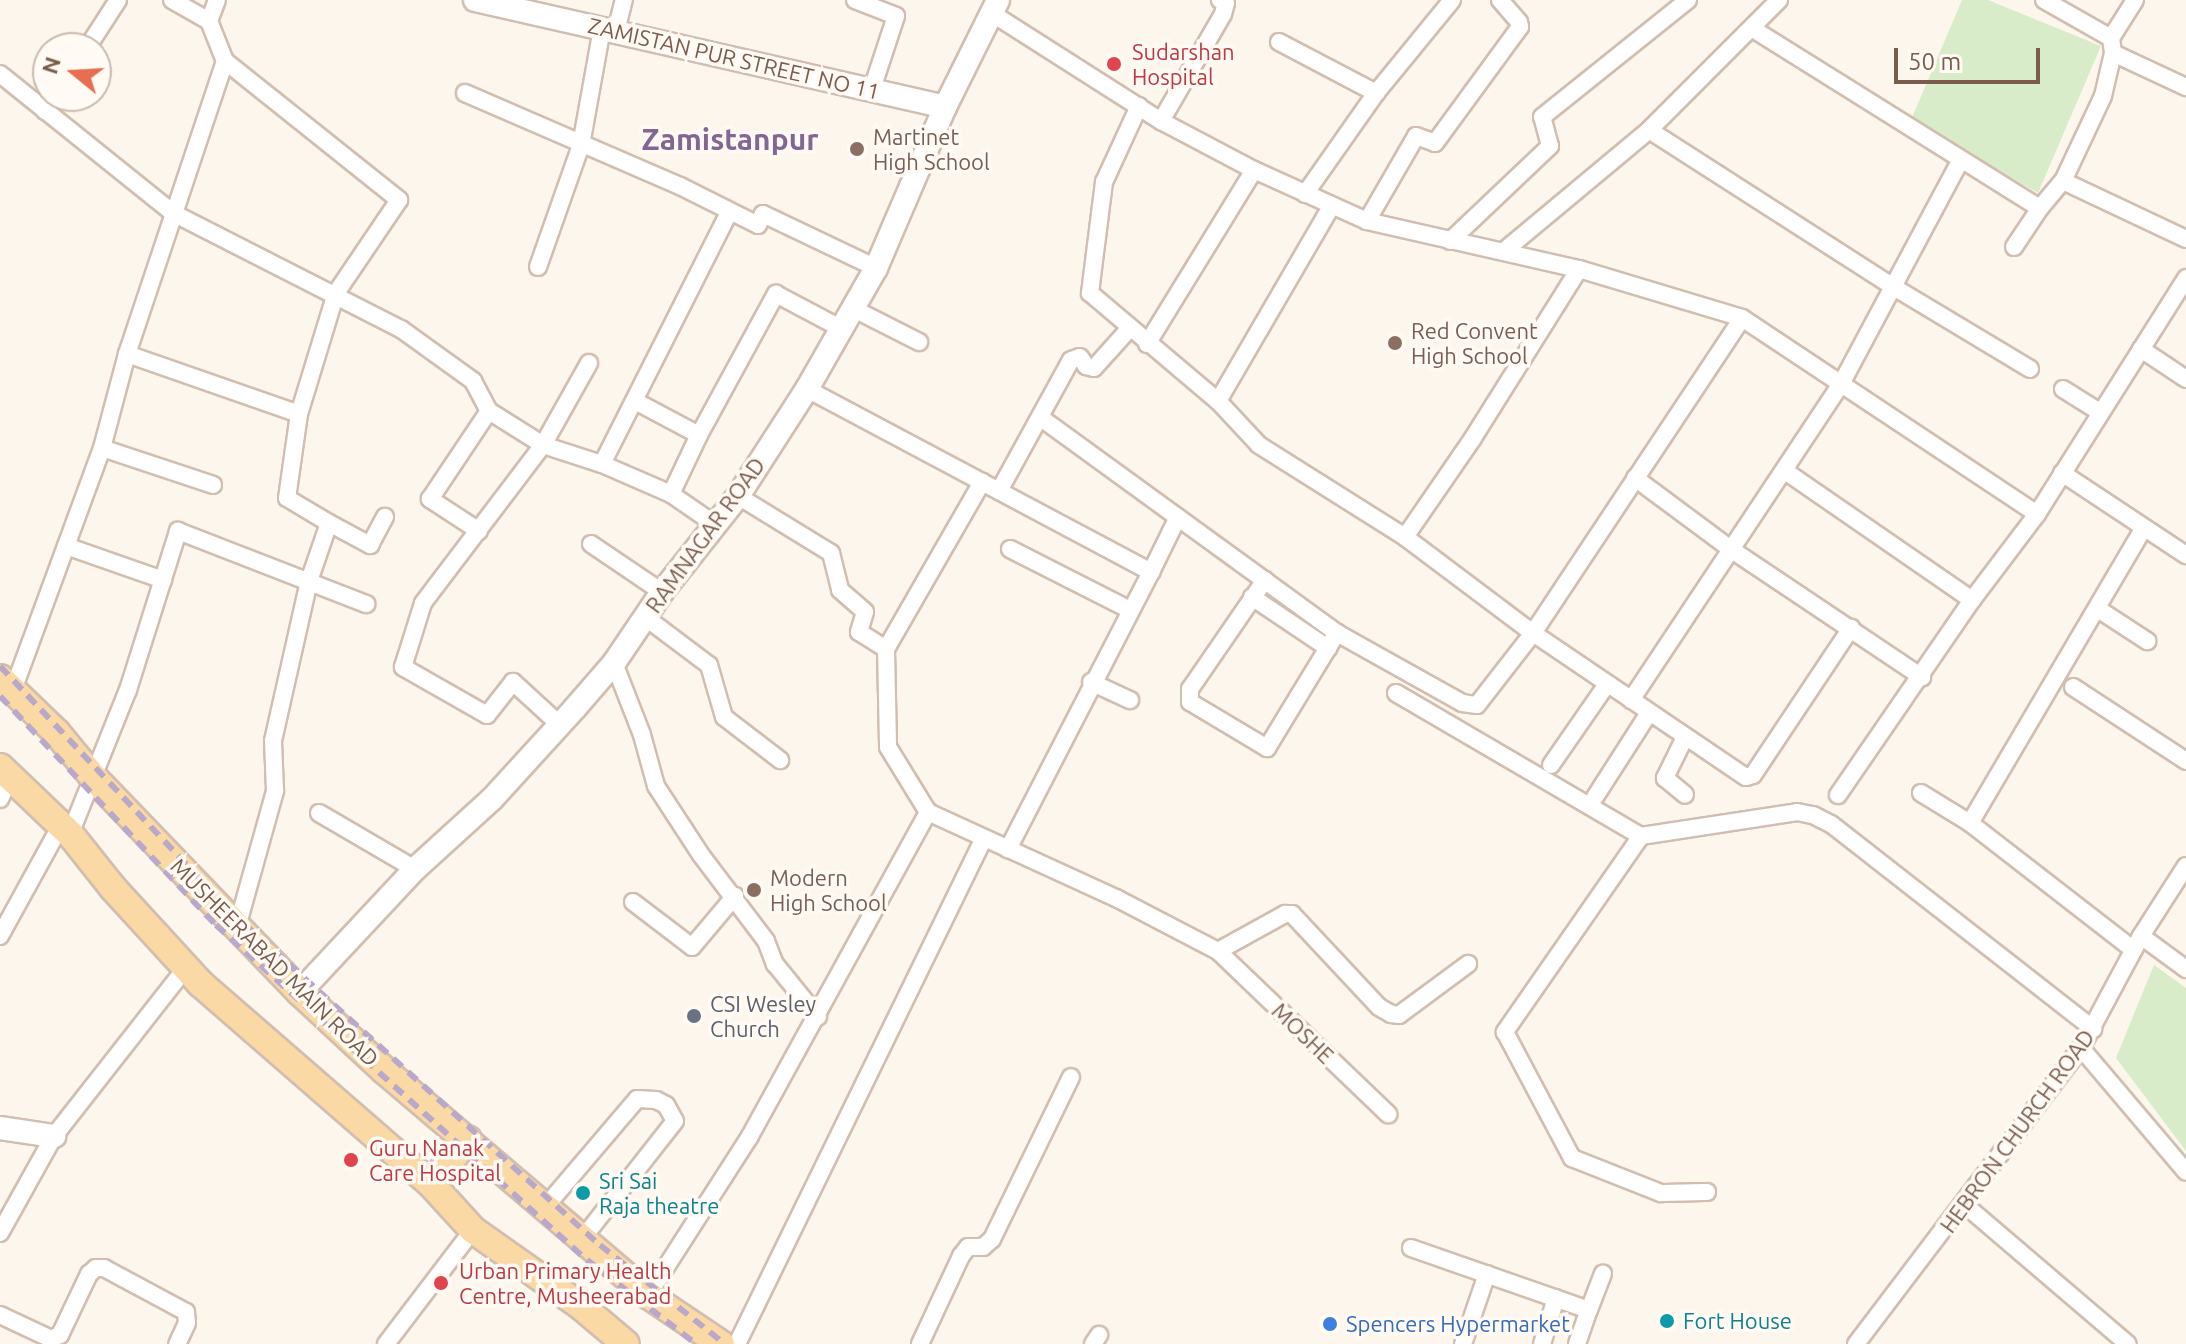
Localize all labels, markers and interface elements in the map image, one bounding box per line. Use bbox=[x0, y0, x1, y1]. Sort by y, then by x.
street label: ZAMISTAN PUR STREET NO 11 bbox=[586, 12, 882, 104]
north arrow bbox=[32, 32, 112, 112]
scale bar bbox=[1898, 32, 2044, 82]
place label: Sudarshan Hospital bbox=[1132, 38, 1235, 90]
text: 50 m bbox=[1908, 48, 1961, 75]
text: N bbox=[36, 53, 65, 77]
marker: Sudarshan Hospital bbox=[1103, 53, 1125, 75]
district label: Zamistanpur bbox=[641, 121, 819, 157]
place label: Martinet High School bbox=[873, 123, 990, 174]
marker: Martinet High School bbox=[848, 140, 866, 158]
place label: Red Convent High School bbox=[1411, 317, 1538, 368]
marker: Red Convent High School bbox=[1386, 334, 1404, 352]
street label: RAMNAGAR ROAD bbox=[640, 452, 770, 618]
street label: MUSHEERABAD MAIN ROAD bbox=[165, 852, 385, 1072]
place label: Modern High School bbox=[770, 864, 887, 916]
marker: Modern High School bbox=[745, 881, 763, 899]
place label: CSI Wesley Church bbox=[710, 990, 816, 1042]
street label: MOSHE bbox=[1267, 997, 1339, 1069]
marker: CSI Wesley Church bbox=[685, 1007, 703, 1025]
street label: HEBRON CHURCH ROAD bbox=[1934, 1024, 2100, 1238]
place label: Guru Nanak Care Hospital bbox=[369, 1134, 501, 1186]
marker: Guru Nanak Care Hospital bbox=[340, 1149, 362, 1171]
place label: Sri Sai Raja theatre bbox=[599, 1167, 719, 1218]
marker: Sri Sai Raja theatre bbox=[574, 1184, 592, 1202]
place label: Urban Primary Health Centre, Musheerabad bbox=[459, 1257, 671, 1308]
marker: Urban Primary Health Centre, Musheerabad bbox=[430, 1272, 452, 1294]
place label: Fort House bbox=[1683, 1308, 1792, 1334]
place label: Spencers Hypermarket bbox=[1346, 1311, 1570, 1337]
marker: Fort House bbox=[1658, 1312, 1676, 1330]
marker: Spencers Hypermarket bbox=[1321, 1315, 1339, 1333]

